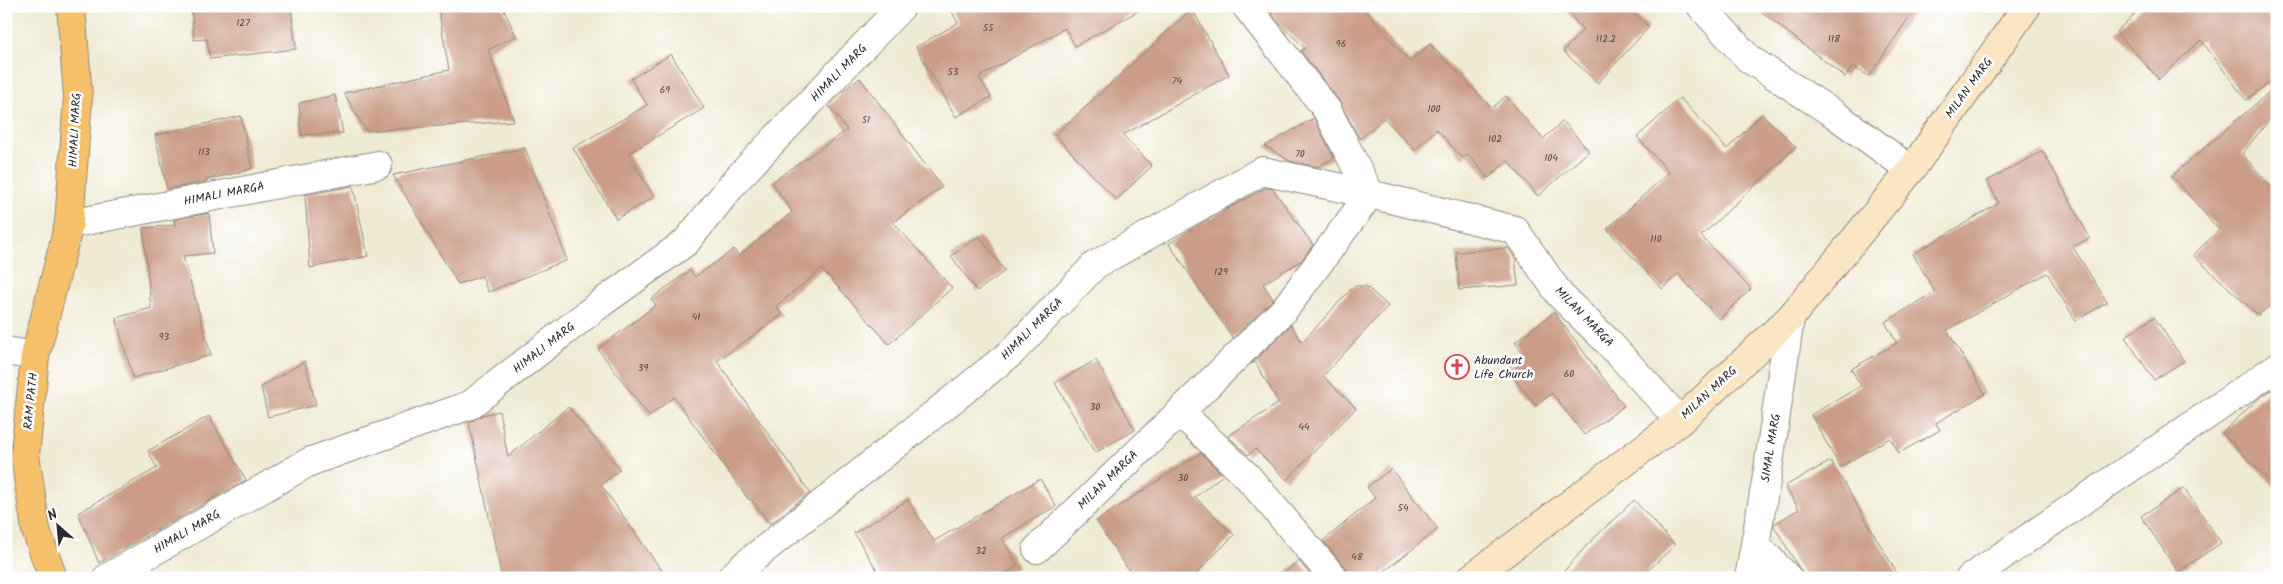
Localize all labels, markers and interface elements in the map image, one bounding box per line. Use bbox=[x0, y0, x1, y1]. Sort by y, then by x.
house number: 127 bbox=[236, 15, 250, 31]
house number: 55 bbox=[983, 20, 994, 36]
house number: 112.2 bbox=[1596, 31, 1616, 47]
house number: 118 bbox=[1828, 31, 1841, 47]
house number: 96 bbox=[1336, 36, 1346, 52]
street label: HIMALI MARG bbox=[806, 40, 872, 106]
street label: MILAN MARG bbox=[1940, 54, 1998, 122]
house number: 53 bbox=[947, 64, 959, 80]
house number: 74 bbox=[1172, 73, 1183, 89]
house number: 69 bbox=[660, 82, 670, 98]
street label: HIMALI MARG bbox=[64, 92, 86, 168]
house number: 100 bbox=[1427, 101, 1441, 117]
house number: 51 bbox=[862, 112, 870, 128]
house number: 102 bbox=[1488, 131, 1502, 147]
house number: 113 bbox=[198, 144, 210, 160]
house number: 70 bbox=[1295, 146, 1305, 162]
house number: 104 bbox=[1544, 150, 1558, 166]
street label: HIMALI MARGA bbox=[182, 177, 266, 211]
house number: 110 bbox=[1650, 231, 1662, 247]
house number: 129 bbox=[1214, 264, 1228, 280]
street label: MILAN MARGA bbox=[1550, 282, 1618, 352]
street label: HIMALI MARGA bbox=[996, 293, 1068, 365]
house number: 41 bbox=[692, 309, 700, 325]
street label: HIMALI MARG bbox=[509, 318, 579, 378]
house number: 93 bbox=[159, 329, 170, 345]
place label: Abundant Life Church bbox=[1474, 351, 1533, 384]
church icon: Abundant Life Church bbox=[1444, 354, 1470, 380]
house number: 39 bbox=[638, 360, 648, 376]
street label: MILAN MARG bbox=[1677, 362, 1741, 424]
house number: 60 bbox=[1564, 366, 1574, 382]
street label: RAM PATH bbox=[19, 372, 43, 430]
house number: 30 bbox=[1090, 399, 1100, 415]
street label: SIMAL MARG bbox=[1756, 412, 1786, 484]
house number: 44 bbox=[1298, 419, 1310, 435]
street label: MILAN MARGA bbox=[1073, 446, 1143, 514]
house number: 30 bbox=[1178, 470, 1188, 486]
house number: 54 bbox=[1398, 500, 1409, 516]
north arrow bbox=[32, 502, 82, 552]
text: N bbox=[44, 503, 62, 527]
street label: HIMALI MARG bbox=[150, 505, 224, 559]
house number: 32 bbox=[975, 543, 987, 559]
house number: 48 bbox=[1351, 549, 1364, 565]

